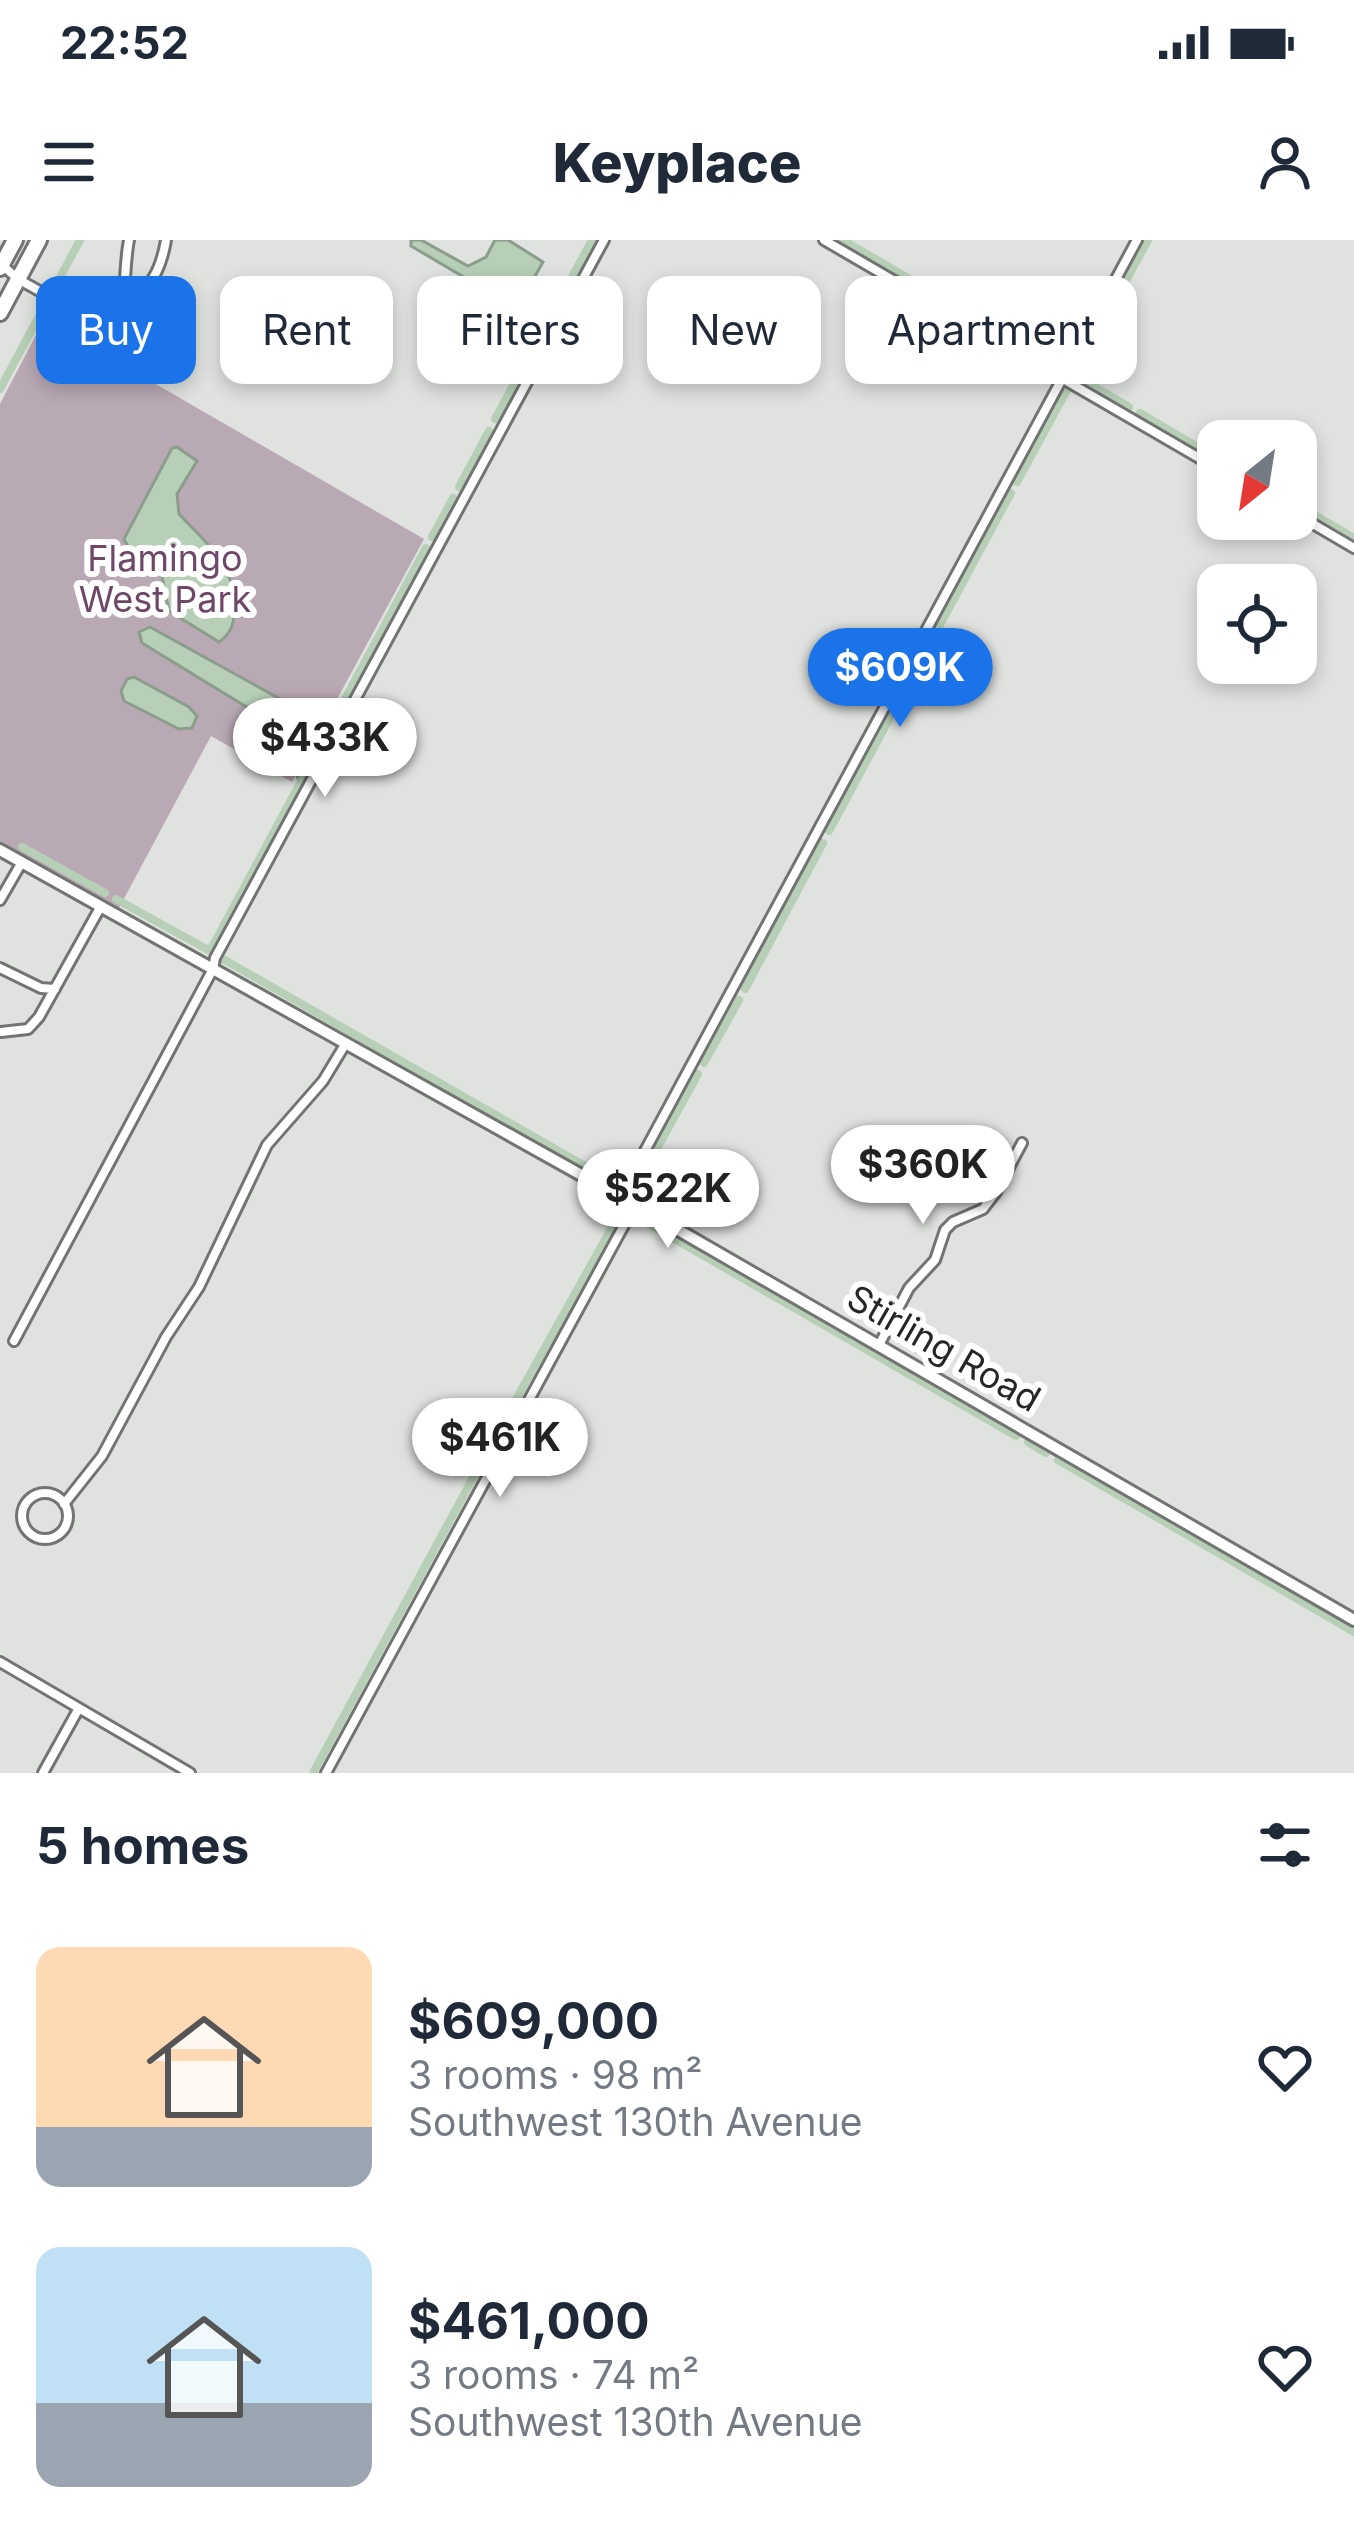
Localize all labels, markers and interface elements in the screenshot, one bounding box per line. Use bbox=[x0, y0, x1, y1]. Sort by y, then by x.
text: 22:52 bbox=[60, 15, 189, 70]
icon: menu bbox=[36, 129, 102, 195]
icon: person bbox=[1252, 129, 1318, 195]
text: Keyplace bbox=[553, 130, 801, 195]
chip: Buy bbox=[36, 276, 196, 384]
chip: Rent bbox=[220, 276, 393, 384]
chip: Filters bbox=[417, 276, 623, 384]
chip: New bbox=[647, 276, 821, 384]
chip: Apartment bbox=[845, 276, 1137, 384]
north arrow bbox=[1197, 420, 1317, 540]
map controls bbox=[1197, 420, 1317, 684]
park label: Flamingo West Park bbox=[79, 536, 252, 621]
button: locate bbox=[1197, 564, 1317, 684]
pin: $609K bbox=[816, 628, 984, 730]
text: $609K bbox=[835, 643, 965, 690]
pin: $433K bbox=[241, 698, 409, 800]
text: $433K bbox=[260, 713, 390, 760]
pin: $360K bbox=[839, 1125, 1007, 1227]
text: $360K bbox=[858, 1140, 988, 1187]
pin: $522K bbox=[584, 1149, 752, 1251]
text: $522K bbox=[604, 1164, 732, 1211]
street label: Stirling Road bbox=[840, 1275, 1048, 1421]
pin: $461K bbox=[416, 1398, 584, 1500]
text: $461K bbox=[439, 1413, 561, 1460]
icon: filters bbox=[1252, 1812, 1318, 1878]
text: 5 homes bbox=[36, 1815, 249, 1876]
text: $609,000 bbox=[408, 1990, 659, 2051]
icon: home bbox=[132, 1995, 276, 2139]
icon: heart bbox=[1252, 2034, 1318, 2100]
text: 3 rooms · 98 m² bbox=[408, 2051, 702, 2098]
text: Southwest 130th Avenue bbox=[408, 2098, 862, 2145]
text: $461,000 bbox=[408, 2290, 650, 2351]
icon: home bbox=[132, 2295, 276, 2439]
icon: heart bbox=[1252, 2334, 1318, 2400]
text: 3 rooms · 74 m² bbox=[408, 2351, 699, 2398]
text: Southwest 130th Avenue bbox=[408, 2398, 862, 2445]

